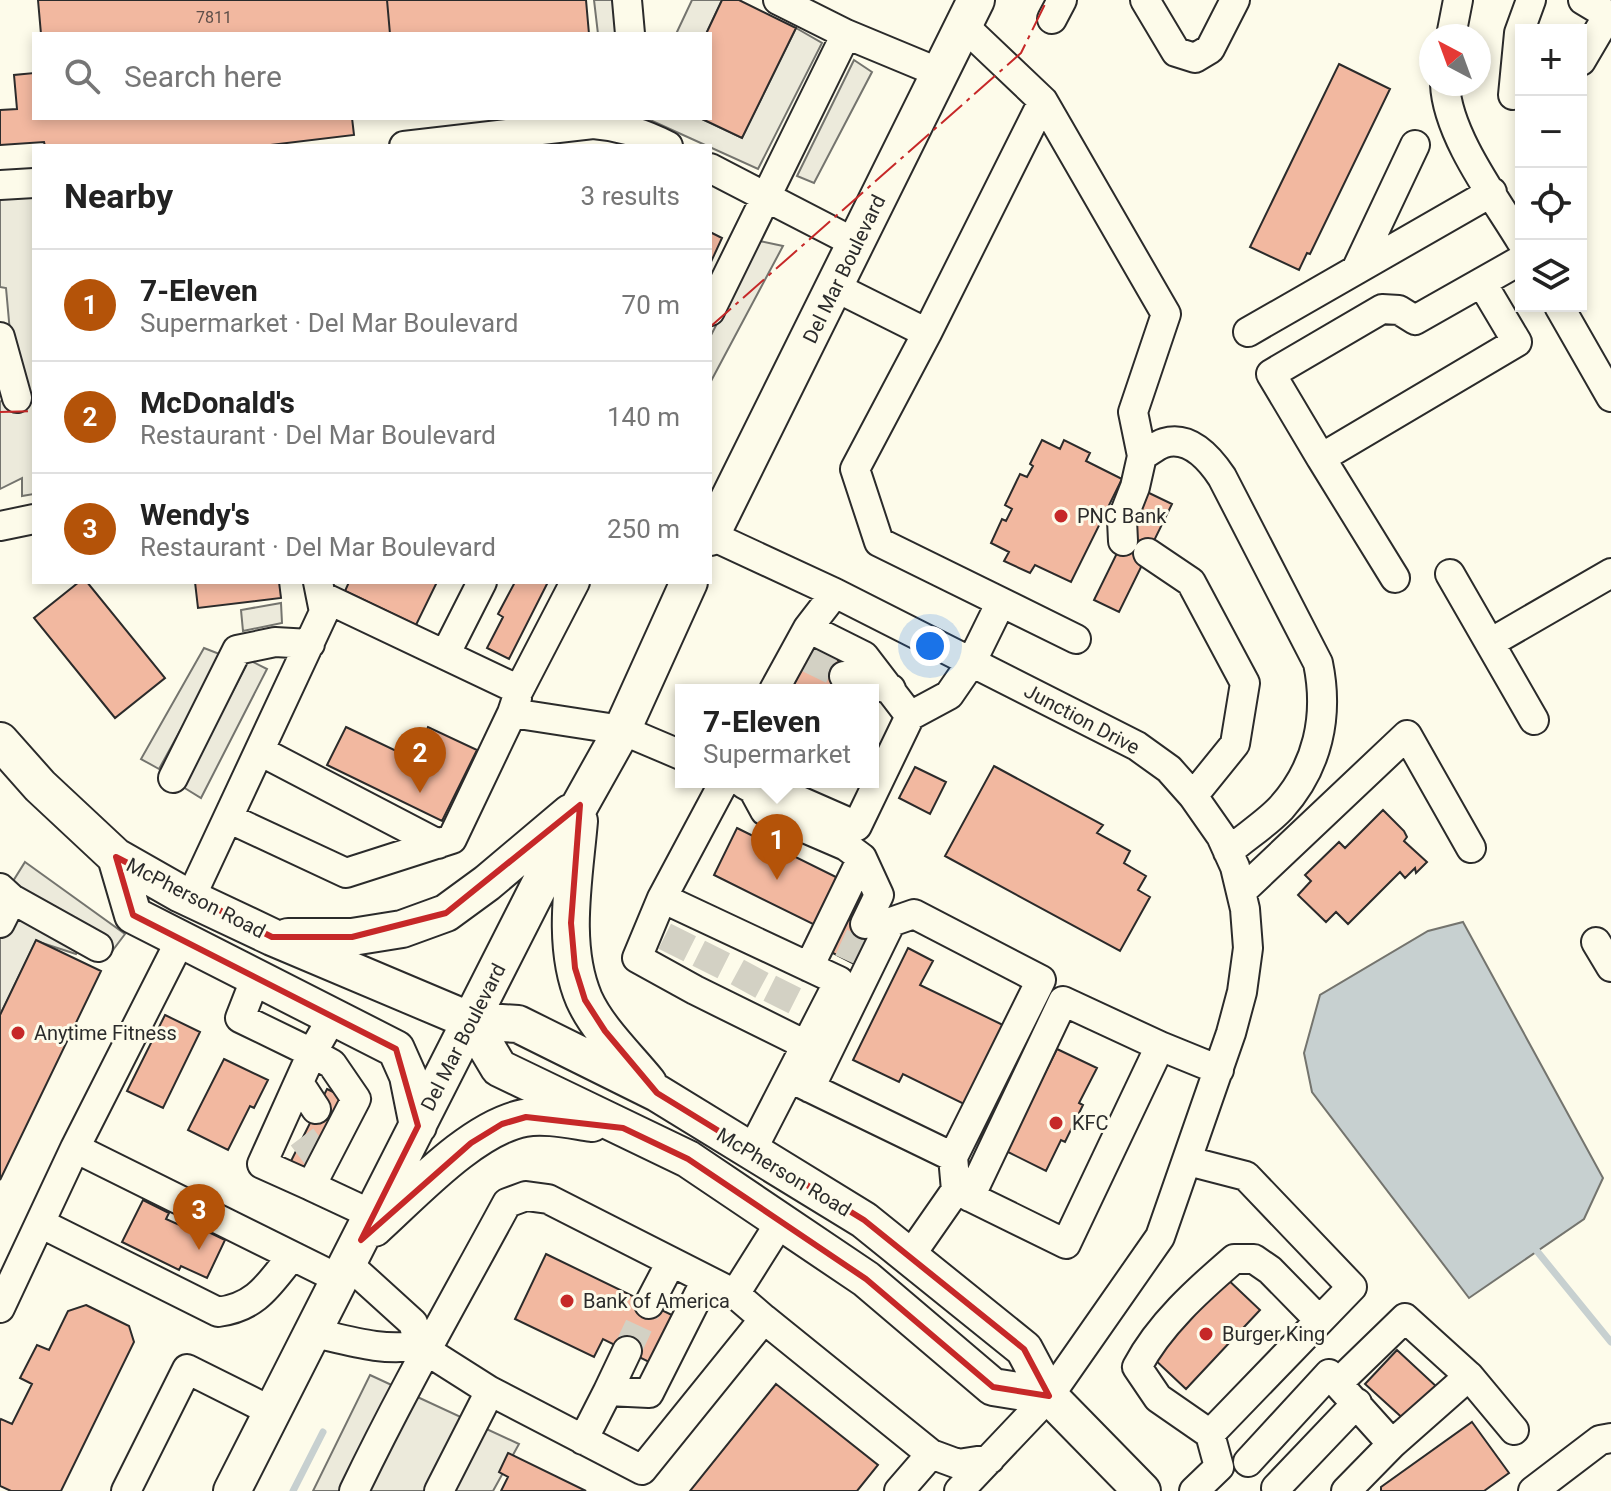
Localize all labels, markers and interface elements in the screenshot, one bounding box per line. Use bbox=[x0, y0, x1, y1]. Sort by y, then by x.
house number: 7811 bbox=[196, 8, 232, 27]
north arrow bbox=[1419, 24, 1491, 96]
map controls bbox=[1515, 24, 1587, 312]
button: + bbox=[1515, 24, 1587, 96]
search box bbox=[32, 32, 712, 120]
icon: search bbox=[60, 54, 104, 98]
text: Search here bbox=[124, 59, 282, 94]
button: − bbox=[1515, 96, 1587, 168]
button: locate bbox=[1515, 168, 1587, 240]
text: Nearby bbox=[64, 176, 173, 216]
text: 3 results bbox=[581, 181, 680, 211]
street label: Del Mar Boulevard bbox=[798, 191, 890, 347]
button: layers bbox=[1515, 240, 1587, 312]
text: 7-Eleven bbox=[140, 273, 258, 308]
text: 1 bbox=[83, 290, 97, 320]
text: 70 m bbox=[622, 290, 680, 320]
text: Supermarket · Del Mar Boulevard bbox=[140, 308, 518, 338]
text: McDonald's bbox=[140, 385, 295, 420]
text: 2 bbox=[83, 402, 97, 432]
text: 140 m bbox=[607, 402, 680, 432]
text: Restaurant · Del Mar Boulevard bbox=[140, 420, 496, 450]
text: Wendy's bbox=[140, 497, 250, 532]
place label: PNC Bank bbox=[1077, 504, 1167, 528]
marker: PNC Bank bbox=[1052, 507, 1070, 525]
text: 3 bbox=[83, 514, 97, 544]
text: 250 m bbox=[607, 514, 680, 544]
text: Restaurant · Del Mar Boulevard bbox=[140, 532, 496, 562]
your location bbox=[910, 626, 950, 666]
street label: Junction Drive bbox=[1020, 679, 1144, 759]
popup bbox=[675, 684, 879, 788]
text: 7-Eleven bbox=[703, 704, 821, 739]
pin: 2 bbox=[394, 727, 446, 793]
text: Supermarket bbox=[703, 739, 851, 769]
pin: 1 bbox=[751, 814, 803, 880]
street label: McPherson Road bbox=[123, 853, 269, 943]
street label: Del Mar Boulevard bbox=[415, 959, 511, 1115]
place label: Anytime Fitness bbox=[34, 1021, 177, 1045]
marker: Anytime Fitness bbox=[9, 1024, 27, 1042]
place label: KFC bbox=[1072, 1111, 1109, 1135]
marker: KFC bbox=[1047, 1114, 1065, 1132]
street label: McPherson Road bbox=[712, 1122, 856, 1222]
pin: 3 bbox=[173, 1184, 225, 1250]
place label: Bank of America bbox=[583, 1289, 730, 1313]
marker: Bank of America bbox=[558, 1292, 576, 1310]
place label: Burger King bbox=[1222, 1322, 1325, 1346]
marker: Burger King bbox=[1197, 1325, 1215, 1343]

